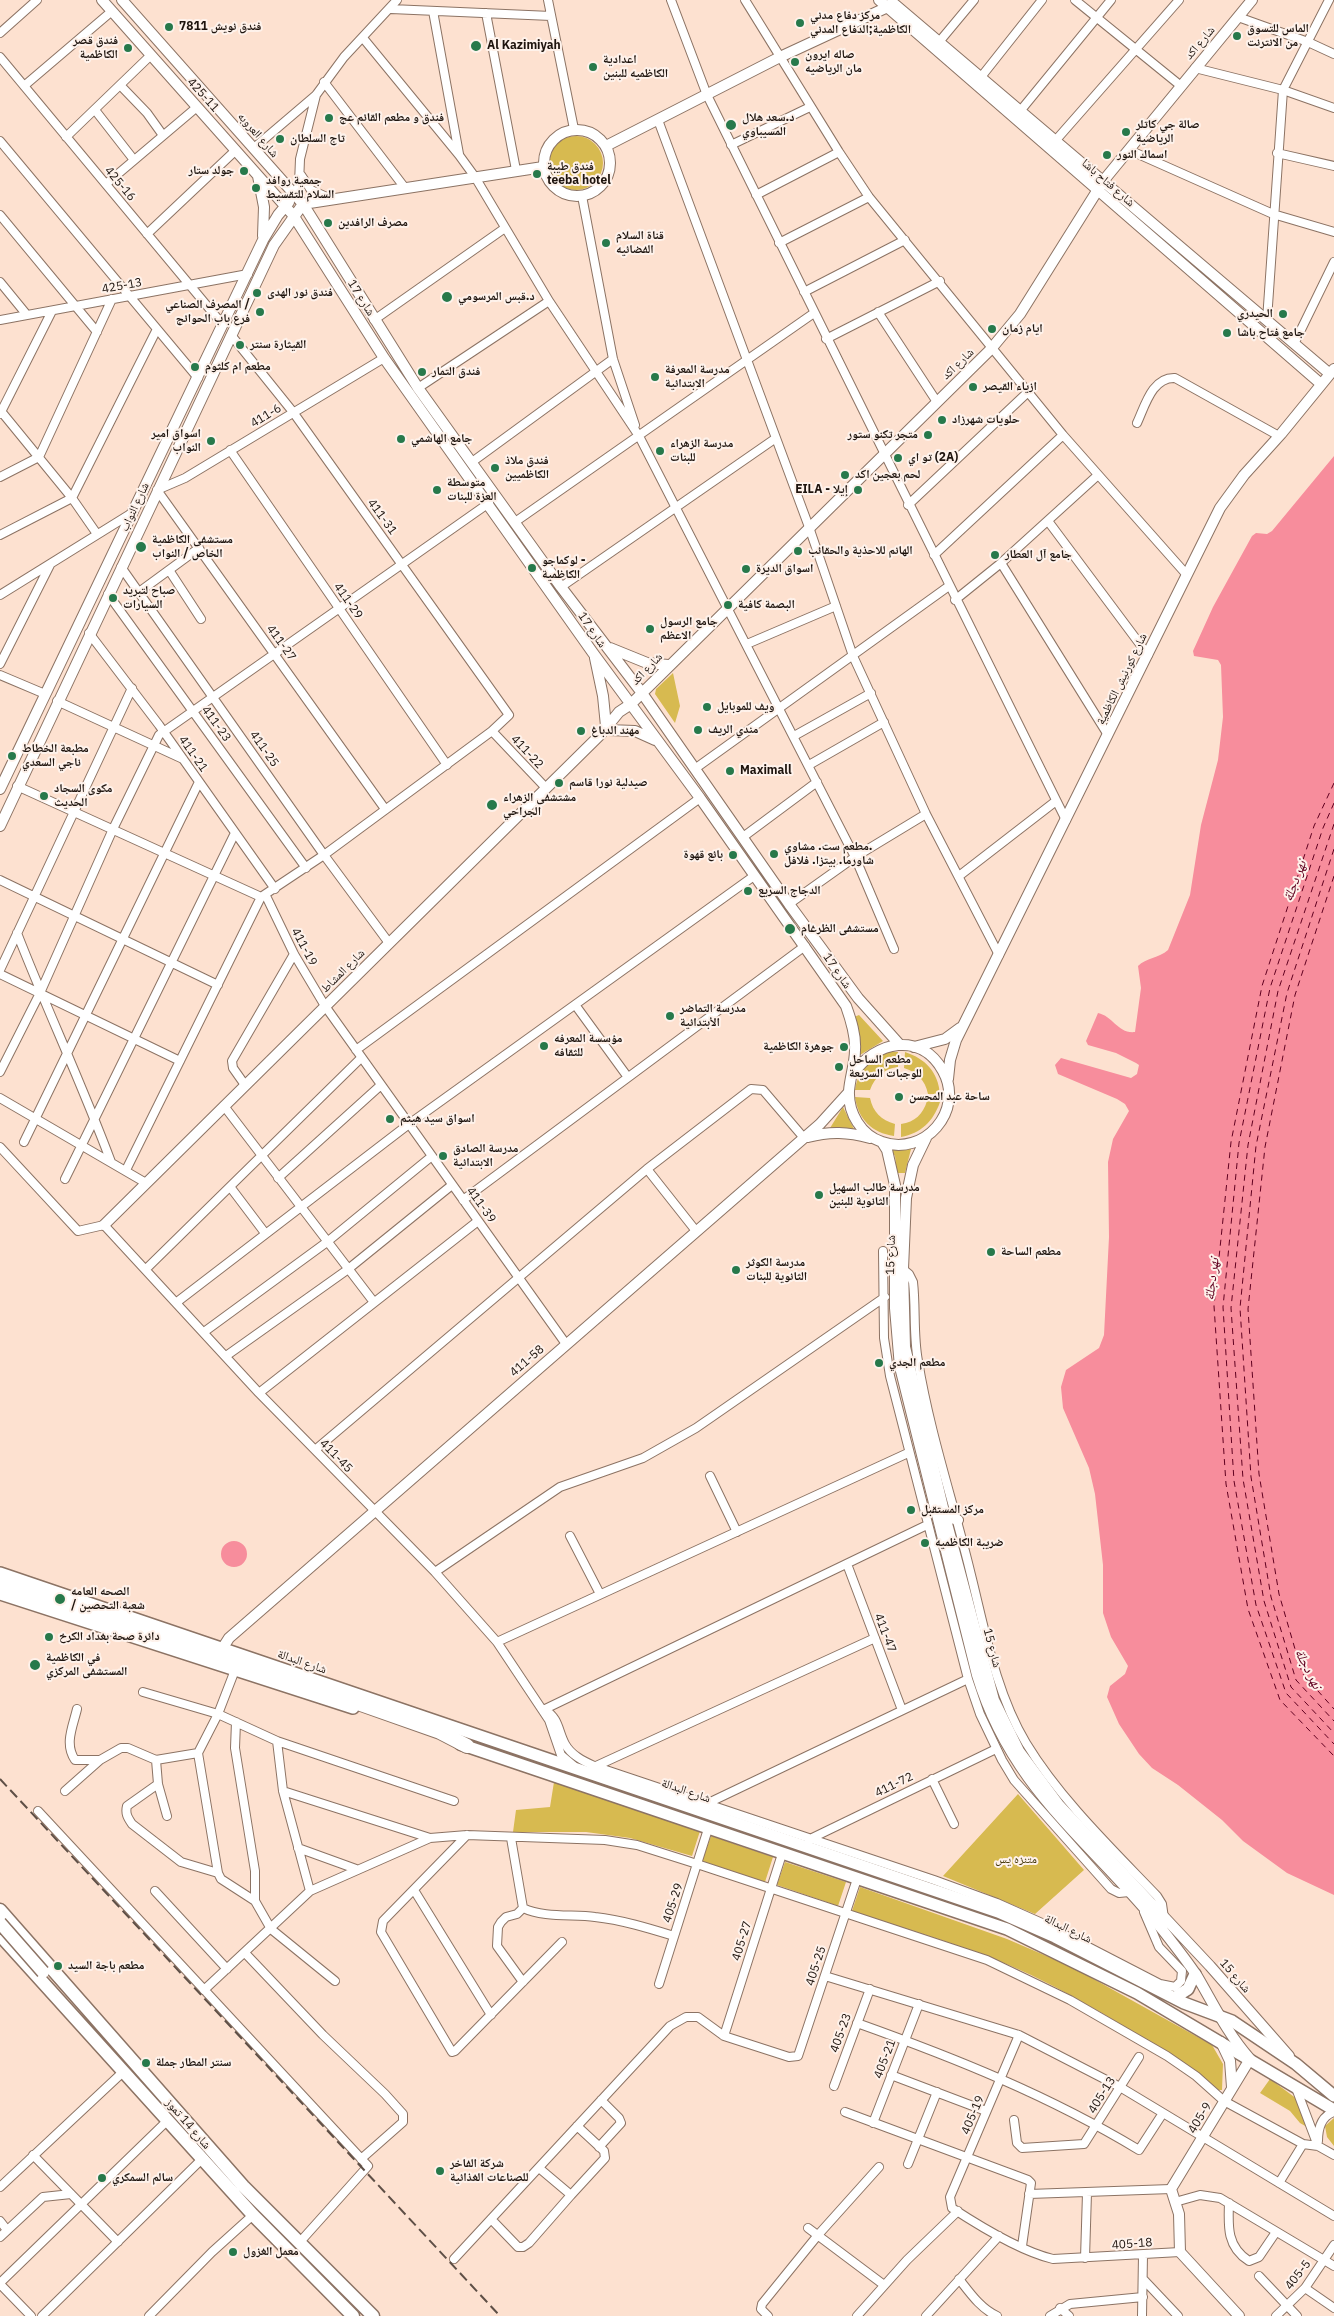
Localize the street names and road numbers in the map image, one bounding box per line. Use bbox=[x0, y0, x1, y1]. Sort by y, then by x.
street label: شارع اكد bbox=[1182, 23, 1218, 63]
street label: 425-11 bbox=[184, 75, 222, 115]
street label: شارع العروبه bbox=[234, 109, 282, 161]
street label: شارع فتاح باشا bbox=[1078, 156, 1138, 210]
street label: 425-16 bbox=[101, 164, 139, 204]
street label: 425-13 bbox=[101, 275, 143, 297]
street label: شارع 17 bbox=[344, 277, 378, 319]
street label: شارع اكد bbox=[939, 345, 977, 383]
street label: 411-6 bbox=[248, 401, 284, 431]
street label: شارع النواب bbox=[117, 480, 153, 534]
street label: 411-31 bbox=[364, 496, 400, 538]
street label: 411-29 bbox=[330, 580, 366, 622]
street label: شارع 17 bbox=[575, 609, 609, 651]
street label: 411-27 bbox=[263, 622, 299, 664]
street label: شارع كورنيش الكاظمية bbox=[1094, 631, 1150, 727]
street label: شارع اكد bbox=[628, 650, 666, 688]
street label: 411-23 bbox=[198, 703, 234, 745]
street label: 411-25 bbox=[246, 728, 282, 770]
street label: 411-22 bbox=[508, 732, 546, 772]
street label: 411-21 bbox=[175, 733, 211, 775]
street label: 411-19 bbox=[288, 926, 320, 968]
street label: شارع المشاط bbox=[318, 946, 368, 996]
street label: شارع 17 bbox=[820, 950, 854, 992]
street label: 411-39 bbox=[463, 1184, 499, 1226]
street label: شارع 15 bbox=[883, 1235, 899, 1275]
street label: 411-58 bbox=[507, 1342, 547, 1380]
street label: 411-45 bbox=[317, 1436, 355, 1476]
street label: 411-47 bbox=[871, 1611, 899, 1655]
street label: شارع 15 bbox=[980, 1627, 1004, 1669]
street label: شارع البدالة bbox=[276, 1647, 328, 1677]
street label: 411-72 bbox=[873, 1770, 915, 1800]
street label: شارع البدالة bbox=[660, 1776, 712, 1806]
street label: 405-29 bbox=[660, 1881, 686, 1925]
street label: شارع البدالة bbox=[1042, 1911, 1094, 1947]
street label: 405-27 bbox=[729, 1919, 755, 1963]
street label: 405-25 bbox=[803, 1944, 829, 1988]
street label: شارع 15 bbox=[1216, 1956, 1254, 1996]
street label: 405-23 bbox=[827, 2011, 855, 2055]
street label: 405-21 bbox=[871, 2037, 899, 2081]
street label: 405-13 bbox=[1085, 2074, 1119, 2116]
street label: 405-19 bbox=[958, 2093, 988, 2137]
street label: شارع 14 تموز bbox=[162, 2096, 214, 2152]
street label: 405-9 bbox=[1185, 2100, 1215, 2136]
street label: 405-18 bbox=[1111, 2235, 1153, 2253]
street label: 405-5 bbox=[1282, 2257, 1314, 2293]

